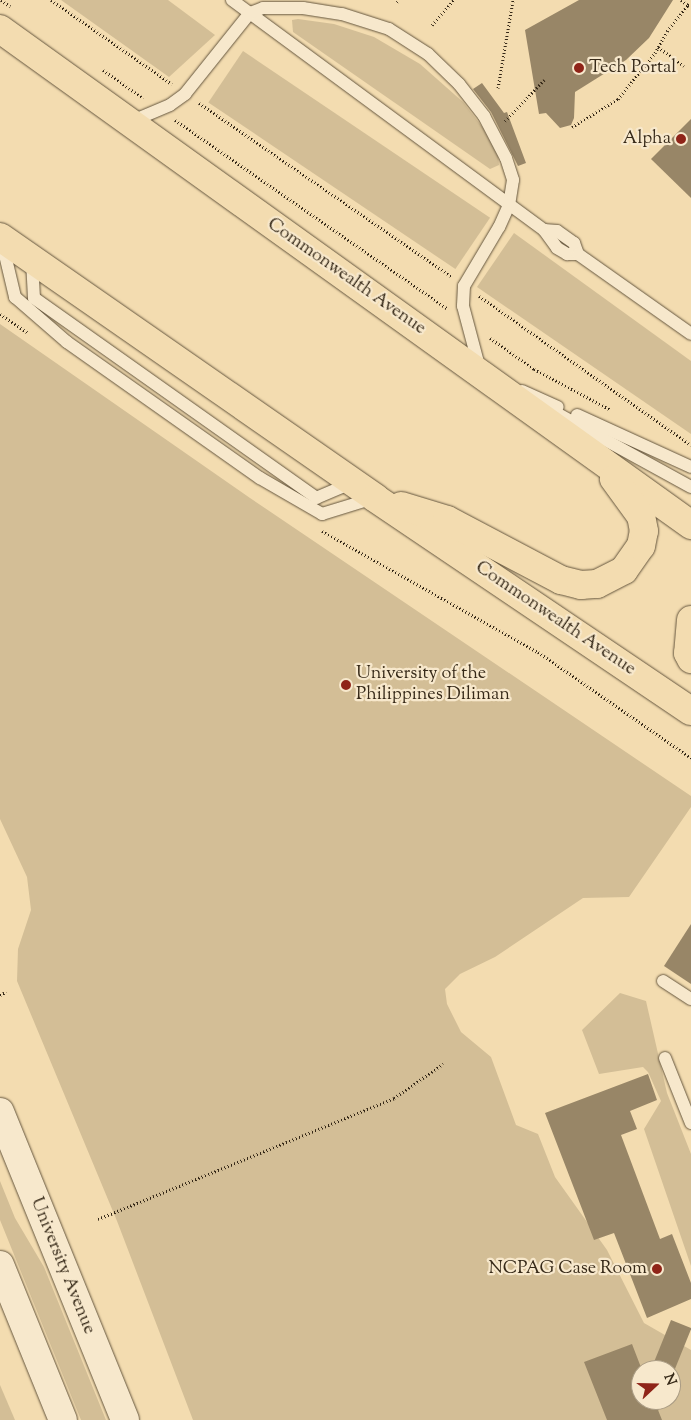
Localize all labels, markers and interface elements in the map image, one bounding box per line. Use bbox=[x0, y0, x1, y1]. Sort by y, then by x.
place label: Tech Portal bbox=[589, 57, 676, 79]
marker: Tech Portal bbox=[573, 62, 585, 74]
place label: Alpha bbox=[623, 128, 671, 150]
marker: Alpha bbox=[675, 133, 687, 145]
street label: Commonwealth Avenue bbox=[263, 214, 429, 340]
street label: Commonwealth Avenue bbox=[471, 557, 639, 681]
place label: University of the Philippines Diliman bbox=[356, 664, 510, 706]
marker: University of the Philippines Diliman bbox=[340, 679, 352, 691]
street label: University Avenue bbox=[25, 1194, 99, 1338]
place label: NCPAG Case Room bbox=[488, 1258, 647, 1280]
marker: NCPAG Case Room bbox=[651, 1263, 663, 1275]
north arrow bbox=[631, 1360, 681, 1410]
text: N bbox=[658, 1371, 680, 1389]

